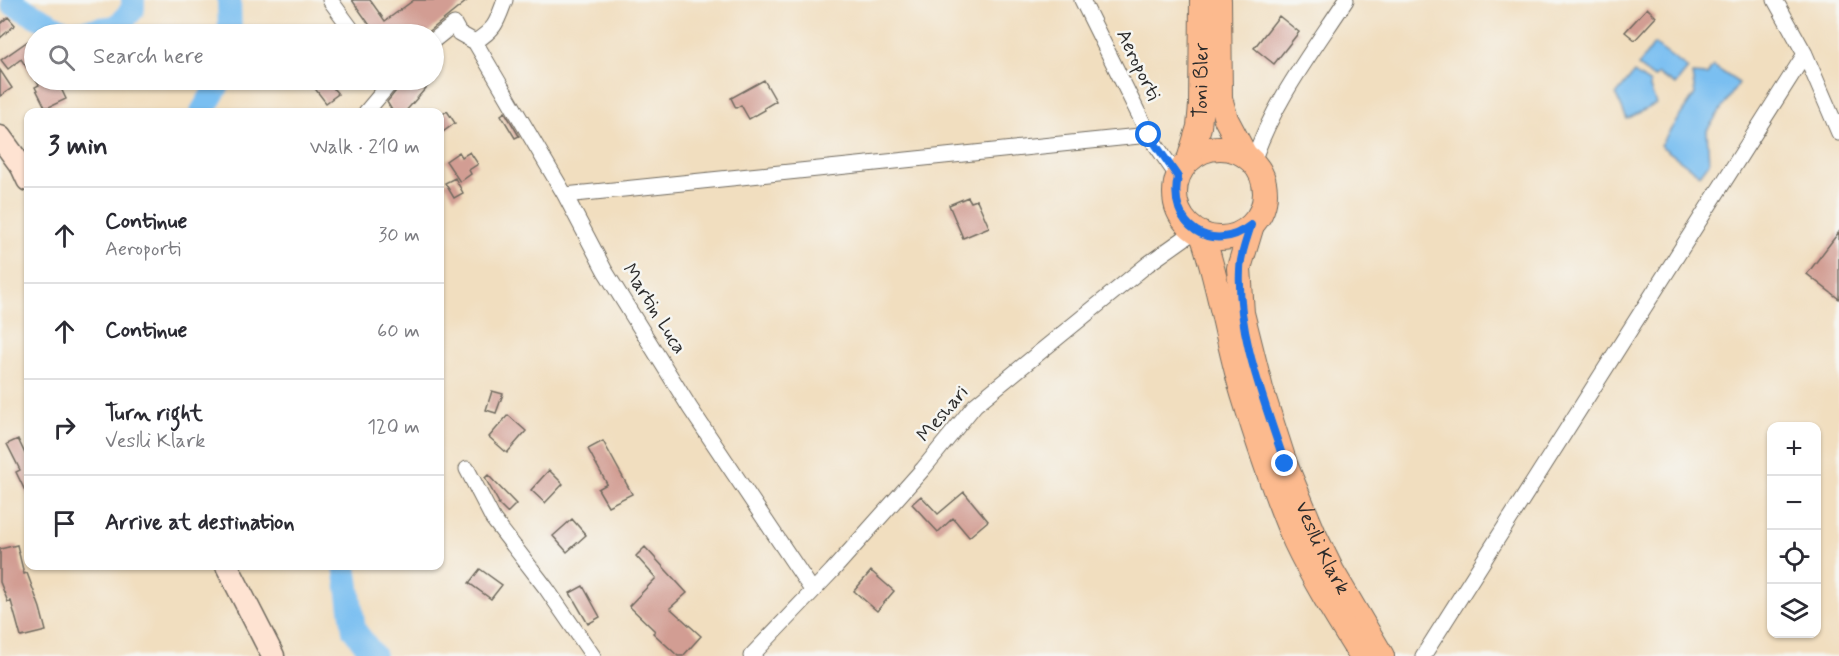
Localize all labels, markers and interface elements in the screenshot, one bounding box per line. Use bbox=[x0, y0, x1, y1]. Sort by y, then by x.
search box bbox=[24, 24, 444, 90]
street label: Aeroporti bbox=[1109, 25, 1167, 105]
icon: search bbox=[45, 41, 78, 74]
street label: Toni Bler bbox=[1186, 42, 1215, 119]
text: Search here bbox=[93, 43, 204, 71]
route start bbox=[1135, 121, 1161, 147]
text: 3 min bbox=[48, 130, 108, 164]
text: Walk · 210 m bbox=[310, 134, 420, 161]
text: Continue bbox=[105, 208, 187, 236]
icon: ahead bbox=[48, 219, 81, 252]
text: 30 m bbox=[378, 222, 420, 249]
text: Aeroporti bbox=[105, 236, 181, 263]
street label: Martin Luca bbox=[616, 259, 692, 359]
icon: ahead bbox=[48, 315, 81, 348]
text: Continue bbox=[105, 317, 187, 345]
text: 60 m bbox=[377, 318, 420, 345]
street label: Meshari bbox=[911, 380, 975, 448]
text: Turn right bbox=[105, 400, 203, 428]
icon: right bbox=[48, 411, 81, 444]
text: 120 m bbox=[367, 414, 420, 441]
map controls bbox=[1767, 422, 1821, 638]
button: + bbox=[1767, 422, 1821, 476]
text: Veslli Klark bbox=[105, 428, 205, 455]
route end bbox=[1271, 450, 1297, 476]
button: − bbox=[1767, 476, 1821, 530]
street label: Veslli Klark bbox=[1288, 497, 1356, 600]
icon: arrive bbox=[48, 507, 81, 540]
text: Arrive at destination bbox=[105, 509, 295, 537]
button: locate bbox=[1767, 530, 1821, 584]
button: layers bbox=[1767, 584, 1821, 638]

